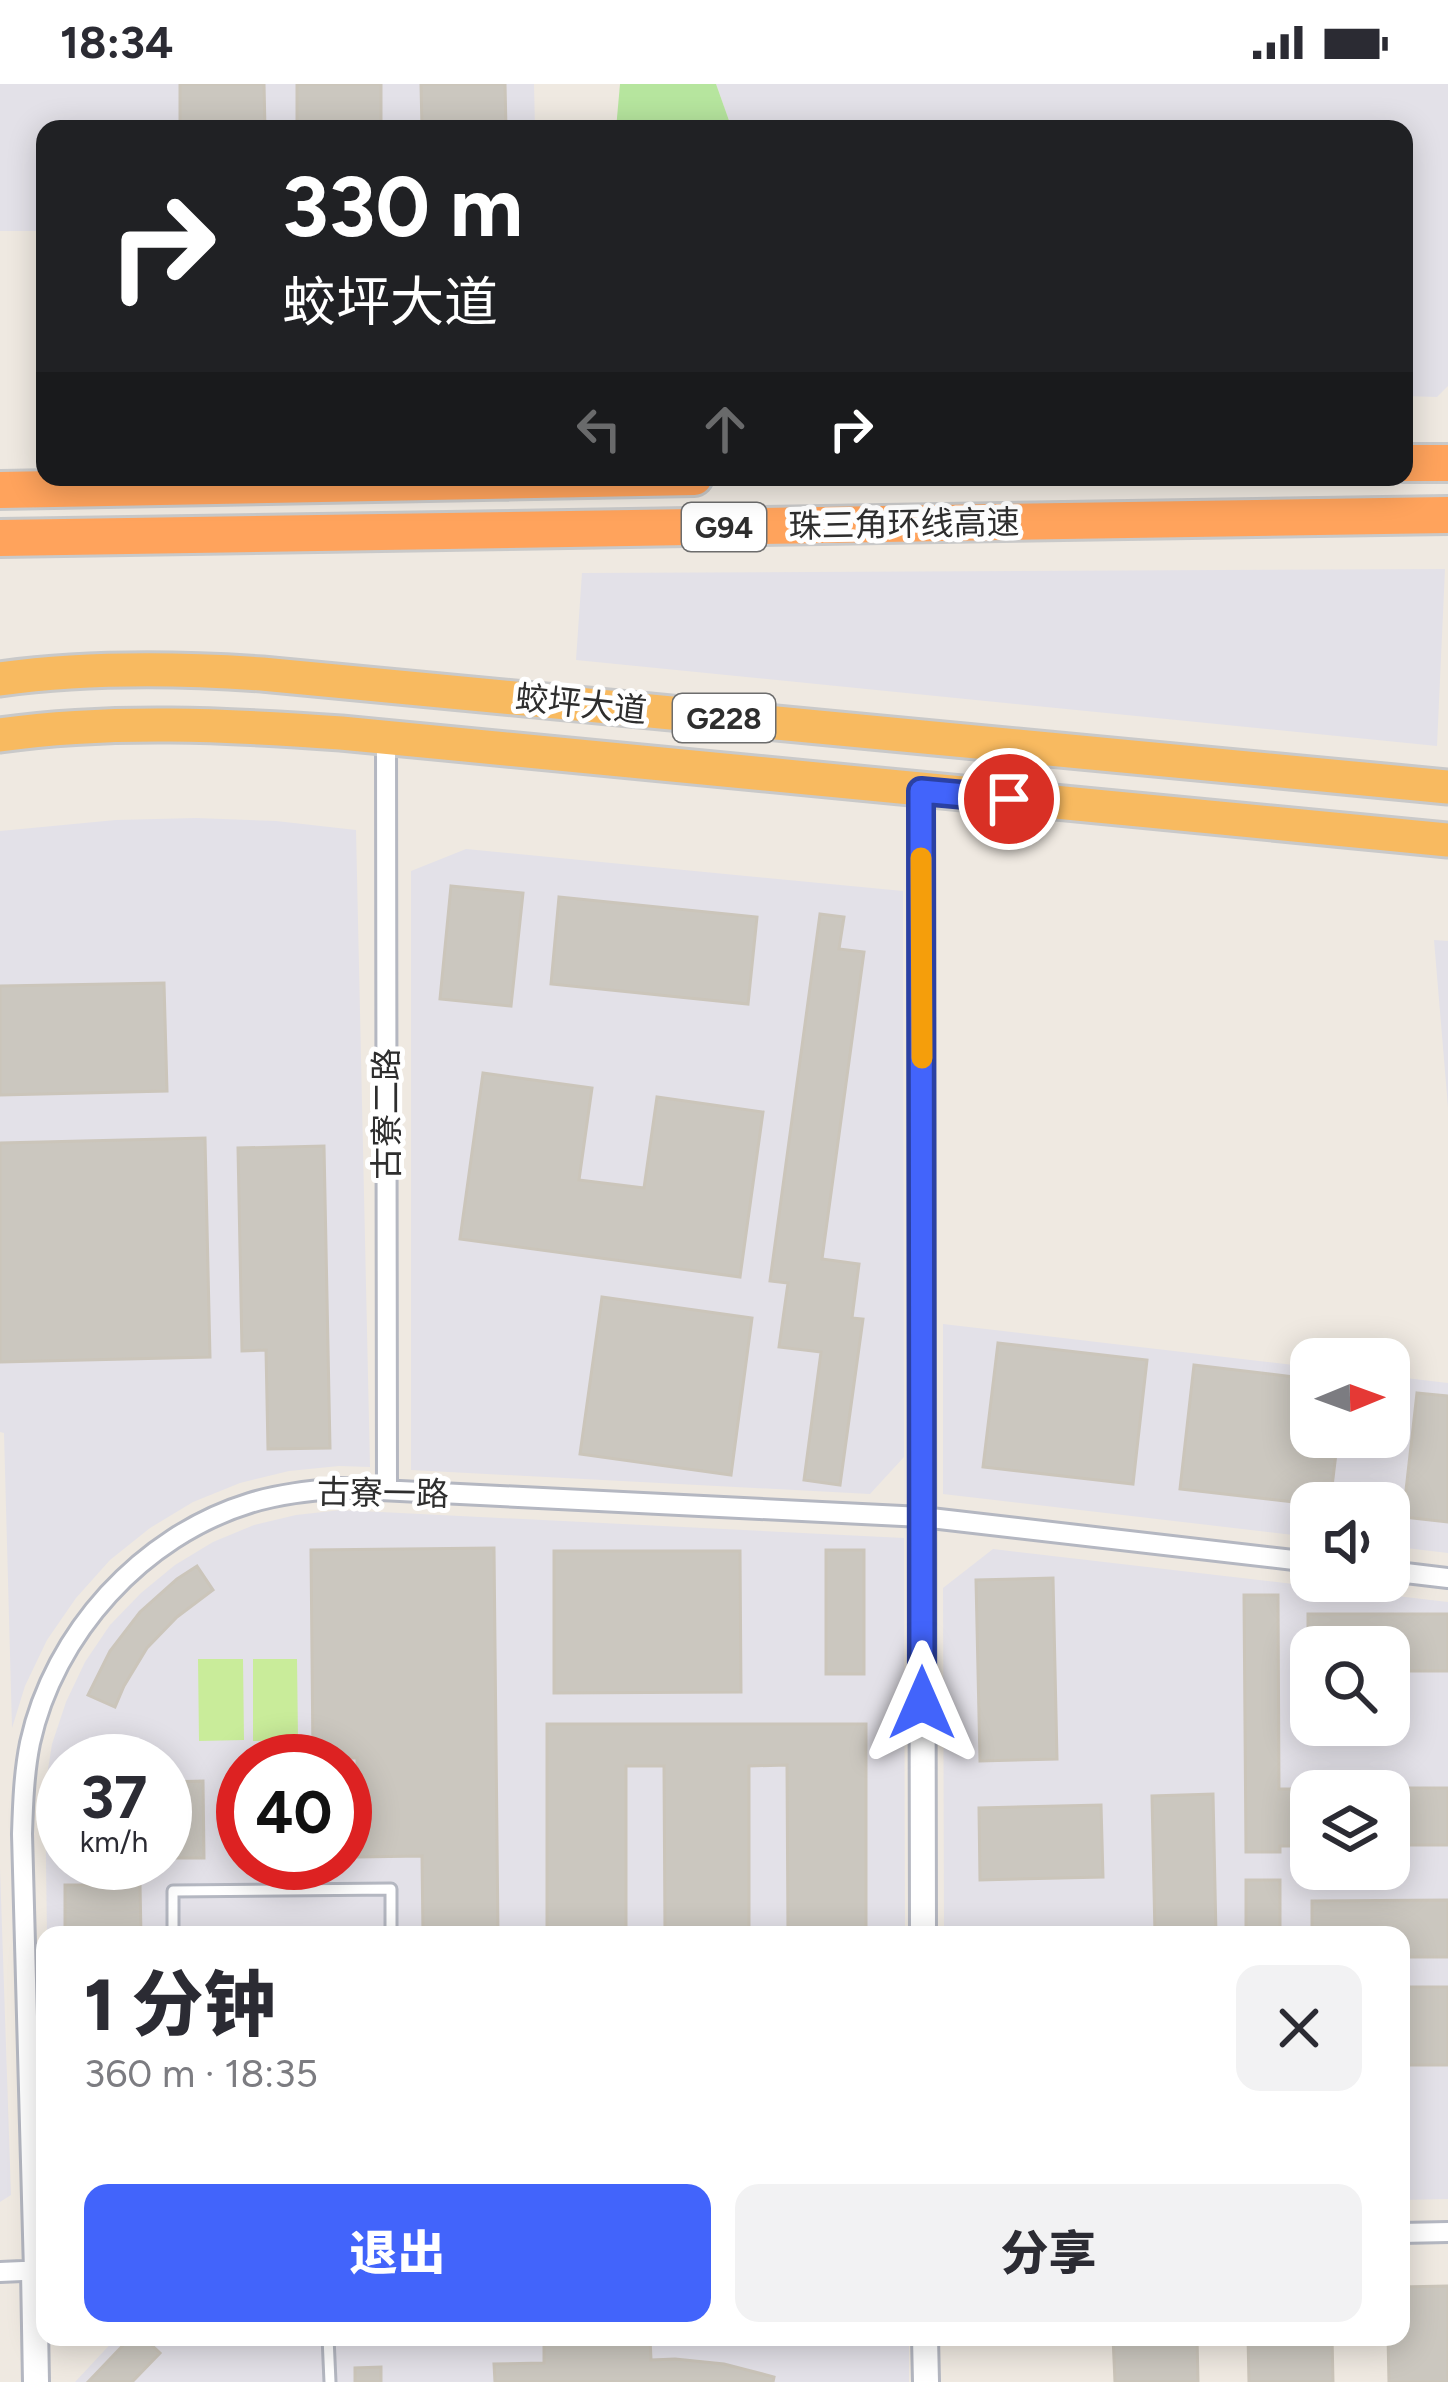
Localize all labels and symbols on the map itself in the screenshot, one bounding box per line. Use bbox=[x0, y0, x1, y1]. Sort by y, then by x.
street label: 珠三角环线高速 bbox=[788, 502, 1020, 546]
road number: G94 bbox=[682, 503, 766, 551]
street label: 蛟坪大道 bbox=[513, 678, 649, 730]
road number: G228 bbox=[673, 694, 775, 742]
pin bbox=[958, 748, 1060, 850]
street label: 古寮二路 bbox=[367, 1048, 406, 1180]
north arrow bbox=[1290, 1338, 1410, 1458]
street label: 古寮一路 bbox=[317, 1472, 449, 1514]
position arrow bbox=[859, 1640, 985, 1766]
speed limit sign: 40 bbox=[216, 1734, 372, 1890]

